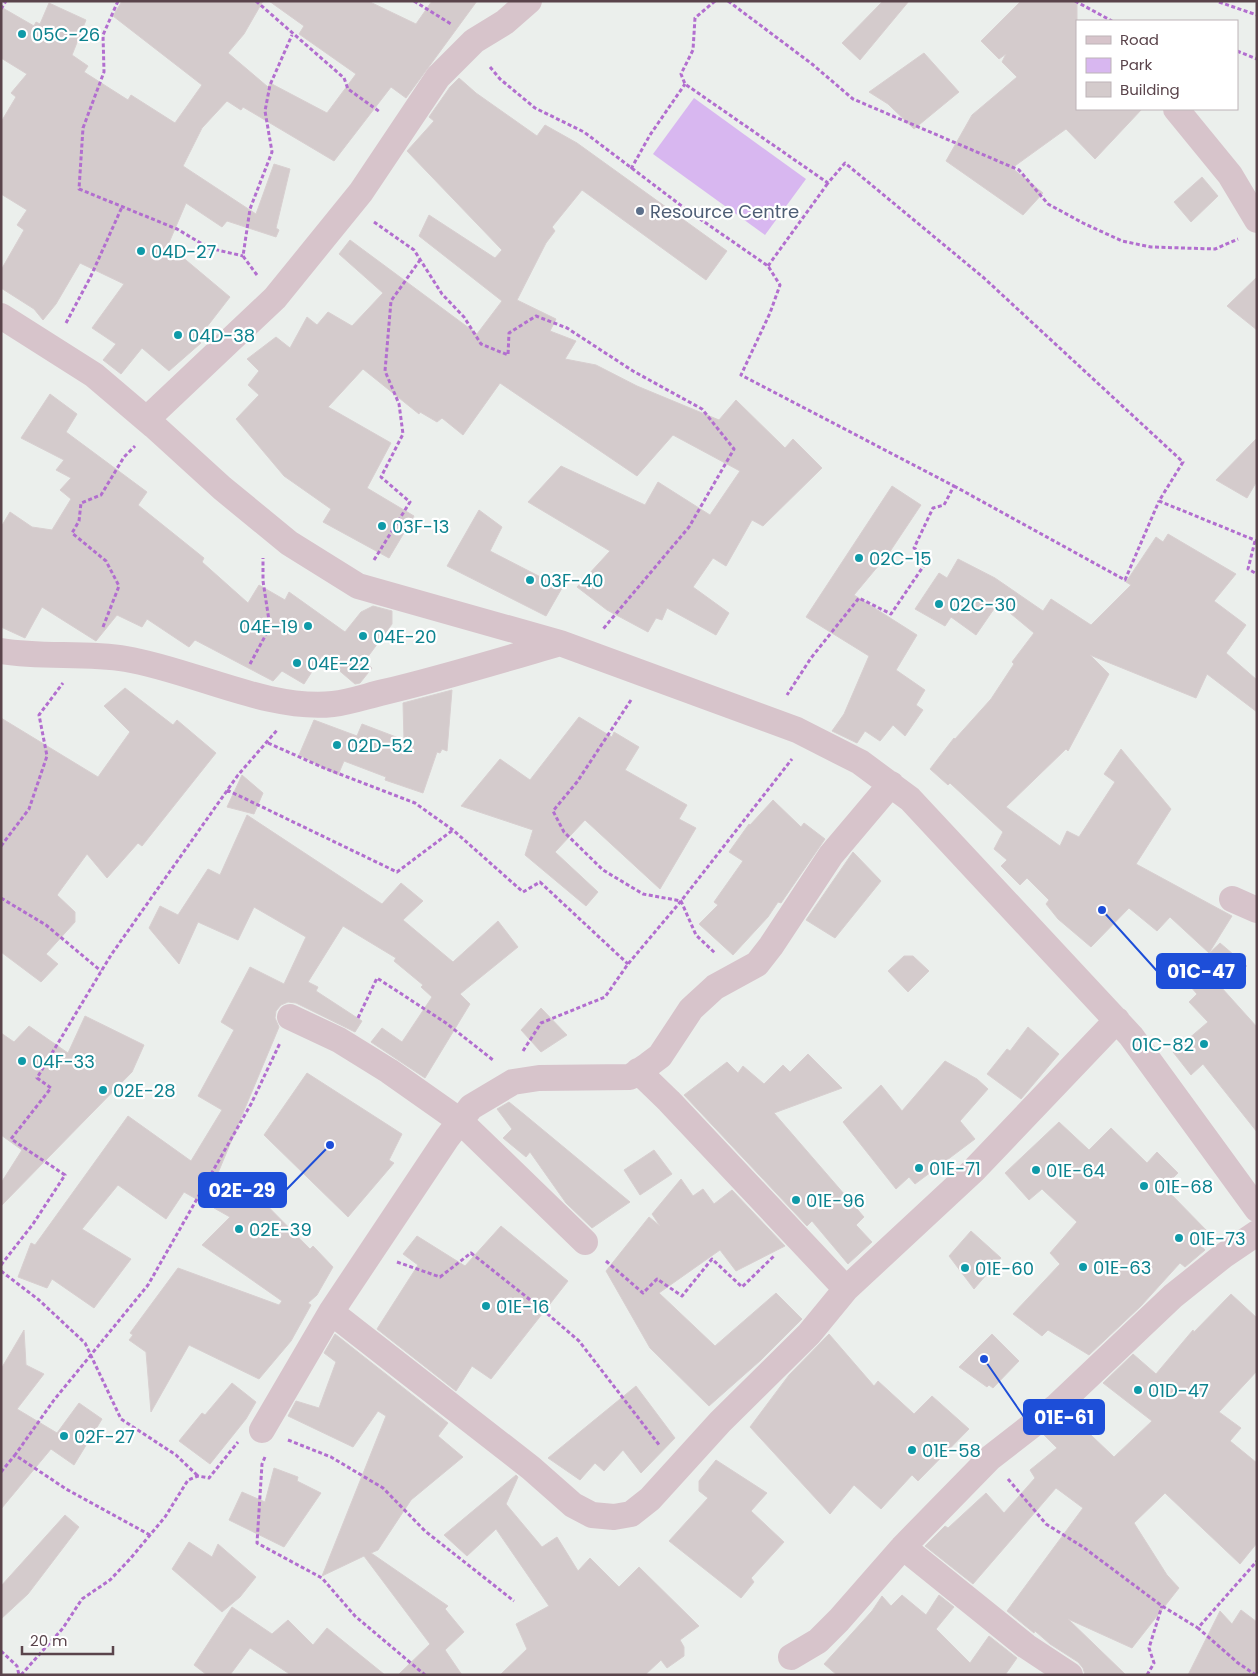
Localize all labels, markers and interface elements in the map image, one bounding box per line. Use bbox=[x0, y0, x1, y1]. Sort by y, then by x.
legend bbox=[1076, 20, 1238, 110]
place label: 05C-26 bbox=[32, 22, 100, 47]
marker: 05C-26 bbox=[16, 28, 28, 40]
text: Road bbox=[1120, 29, 1159, 50]
text: Park bbox=[1120, 54, 1152, 75]
text: Building bbox=[1120, 79, 1180, 100]
place label: Resource Centre bbox=[650, 199, 799, 224]
marker: Resource Centre bbox=[634, 205, 646, 217]
place label: 04D-27 bbox=[151, 239, 217, 264]
marker: 04D-27 bbox=[135, 245, 147, 257]
place label: 04D-38 bbox=[188, 323, 255, 348]
marker: 04D-38 bbox=[172, 329, 184, 341]
place label: 03F-13 bbox=[392, 514, 449, 539]
marker: 03F-13 bbox=[376, 520, 388, 532]
place label: 02C-15 bbox=[869, 546, 932, 571]
marker: 02C-15 bbox=[853, 552, 865, 564]
place label: 03F-40 bbox=[540, 568, 604, 593]
marker: 03F-40 bbox=[524, 574, 536, 586]
place label: 02C-30 bbox=[949, 592, 1016, 617]
marker: 02C-30 bbox=[933, 598, 945, 610]
place label: 04E-19 bbox=[239, 614, 298, 639]
marker: 04E-19 bbox=[302, 620, 314, 632]
place label: 04E-20 bbox=[373, 624, 436, 649]
marker: 04E-20 bbox=[357, 630, 369, 642]
place label: 04E-22 bbox=[307, 651, 369, 676]
marker: 04E-22 bbox=[291, 657, 303, 669]
place label: 02D-52 bbox=[347, 733, 413, 758]
marker: 02D-52 bbox=[331, 739, 343, 751]
callout: 01C-47 bbox=[1157, 954, 1245, 988]
text: 01C-47 bbox=[1167, 958, 1235, 985]
place label: 01C-82 bbox=[1131, 1032, 1194, 1057]
marker: 01C-82 bbox=[1198, 1038, 1210, 1050]
place label: 04F-33 bbox=[32, 1049, 95, 1074]
marker: 04F-33 bbox=[16, 1055, 28, 1067]
place label: 02E-28 bbox=[113, 1078, 176, 1103]
marker: 02E-28 bbox=[97, 1084, 109, 1096]
place label: 01E-71 bbox=[929, 1156, 981, 1181]
place label: 01E-64 bbox=[1046, 1158, 1105, 1183]
marker: 01E-71 bbox=[913, 1162, 925, 1174]
marker: 01E-64 bbox=[1030, 1164, 1042, 1176]
callout: 02E-29 bbox=[199, 1173, 286, 1207]
place label: 01E-68 bbox=[1154, 1174, 1213, 1199]
text: 02E-29 bbox=[208, 1177, 276, 1204]
marker: 01E-68 bbox=[1138, 1180, 1150, 1192]
place label: 01E-96 bbox=[806, 1188, 865, 1213]
marker: 01E-96 bbox=[790, 1194, 802, 1206]
place label: 02E-39 bbox=[249, 1217, 312, 1242]
marker: 02E-39 bbox=[233, 1223, 245, 1235]
place label: 01E-73 bbox=[1189, 1226, 1246, 1251]
marker: 01E-73 bbox=[1173, 1232, 1185, 1244]
place label: 01E-63 bbox=[1093, 1255, 1151, 1280]
place label: 01E-60 bbox=[975, 1256, 1034, 1281]
marker: 01E-63 bbox=[1077, 1261, 1089, 1273]
marker: 01E-60 bbox=[959, 1262, 971, 1274]
place label: 01E-16 bbox=[496, 1294, 549, 1319]
marker: 01E-16 bbox=[480, 1300, 492, 1312]
place label: 01D-47 bbox=[1148, 1378, 1209, 1403]
marker: 01D-47 bbox=[1132, 1384, 1144, 1396]
callout: 01E-61 bbox=[1024, 1400, 1104, 1434]
text: 01E-61 bbox=[1034, 1404, 1094, 1431]
place label: 02F-27 bbox=[74, 1424, 135, 1449]
marker: 02F-27 bbox=[58, 1430, 70, 1442]
place label: 01E-58 bbox=[922, 1438, 981, 1463]
marker: 01E-58 bbox=[906, 1444, 918, 1456]
scale bar bbox=[22, 1624, 114, 1656]
text: 20 m bbox=[30, 1630, 68, 1651]

